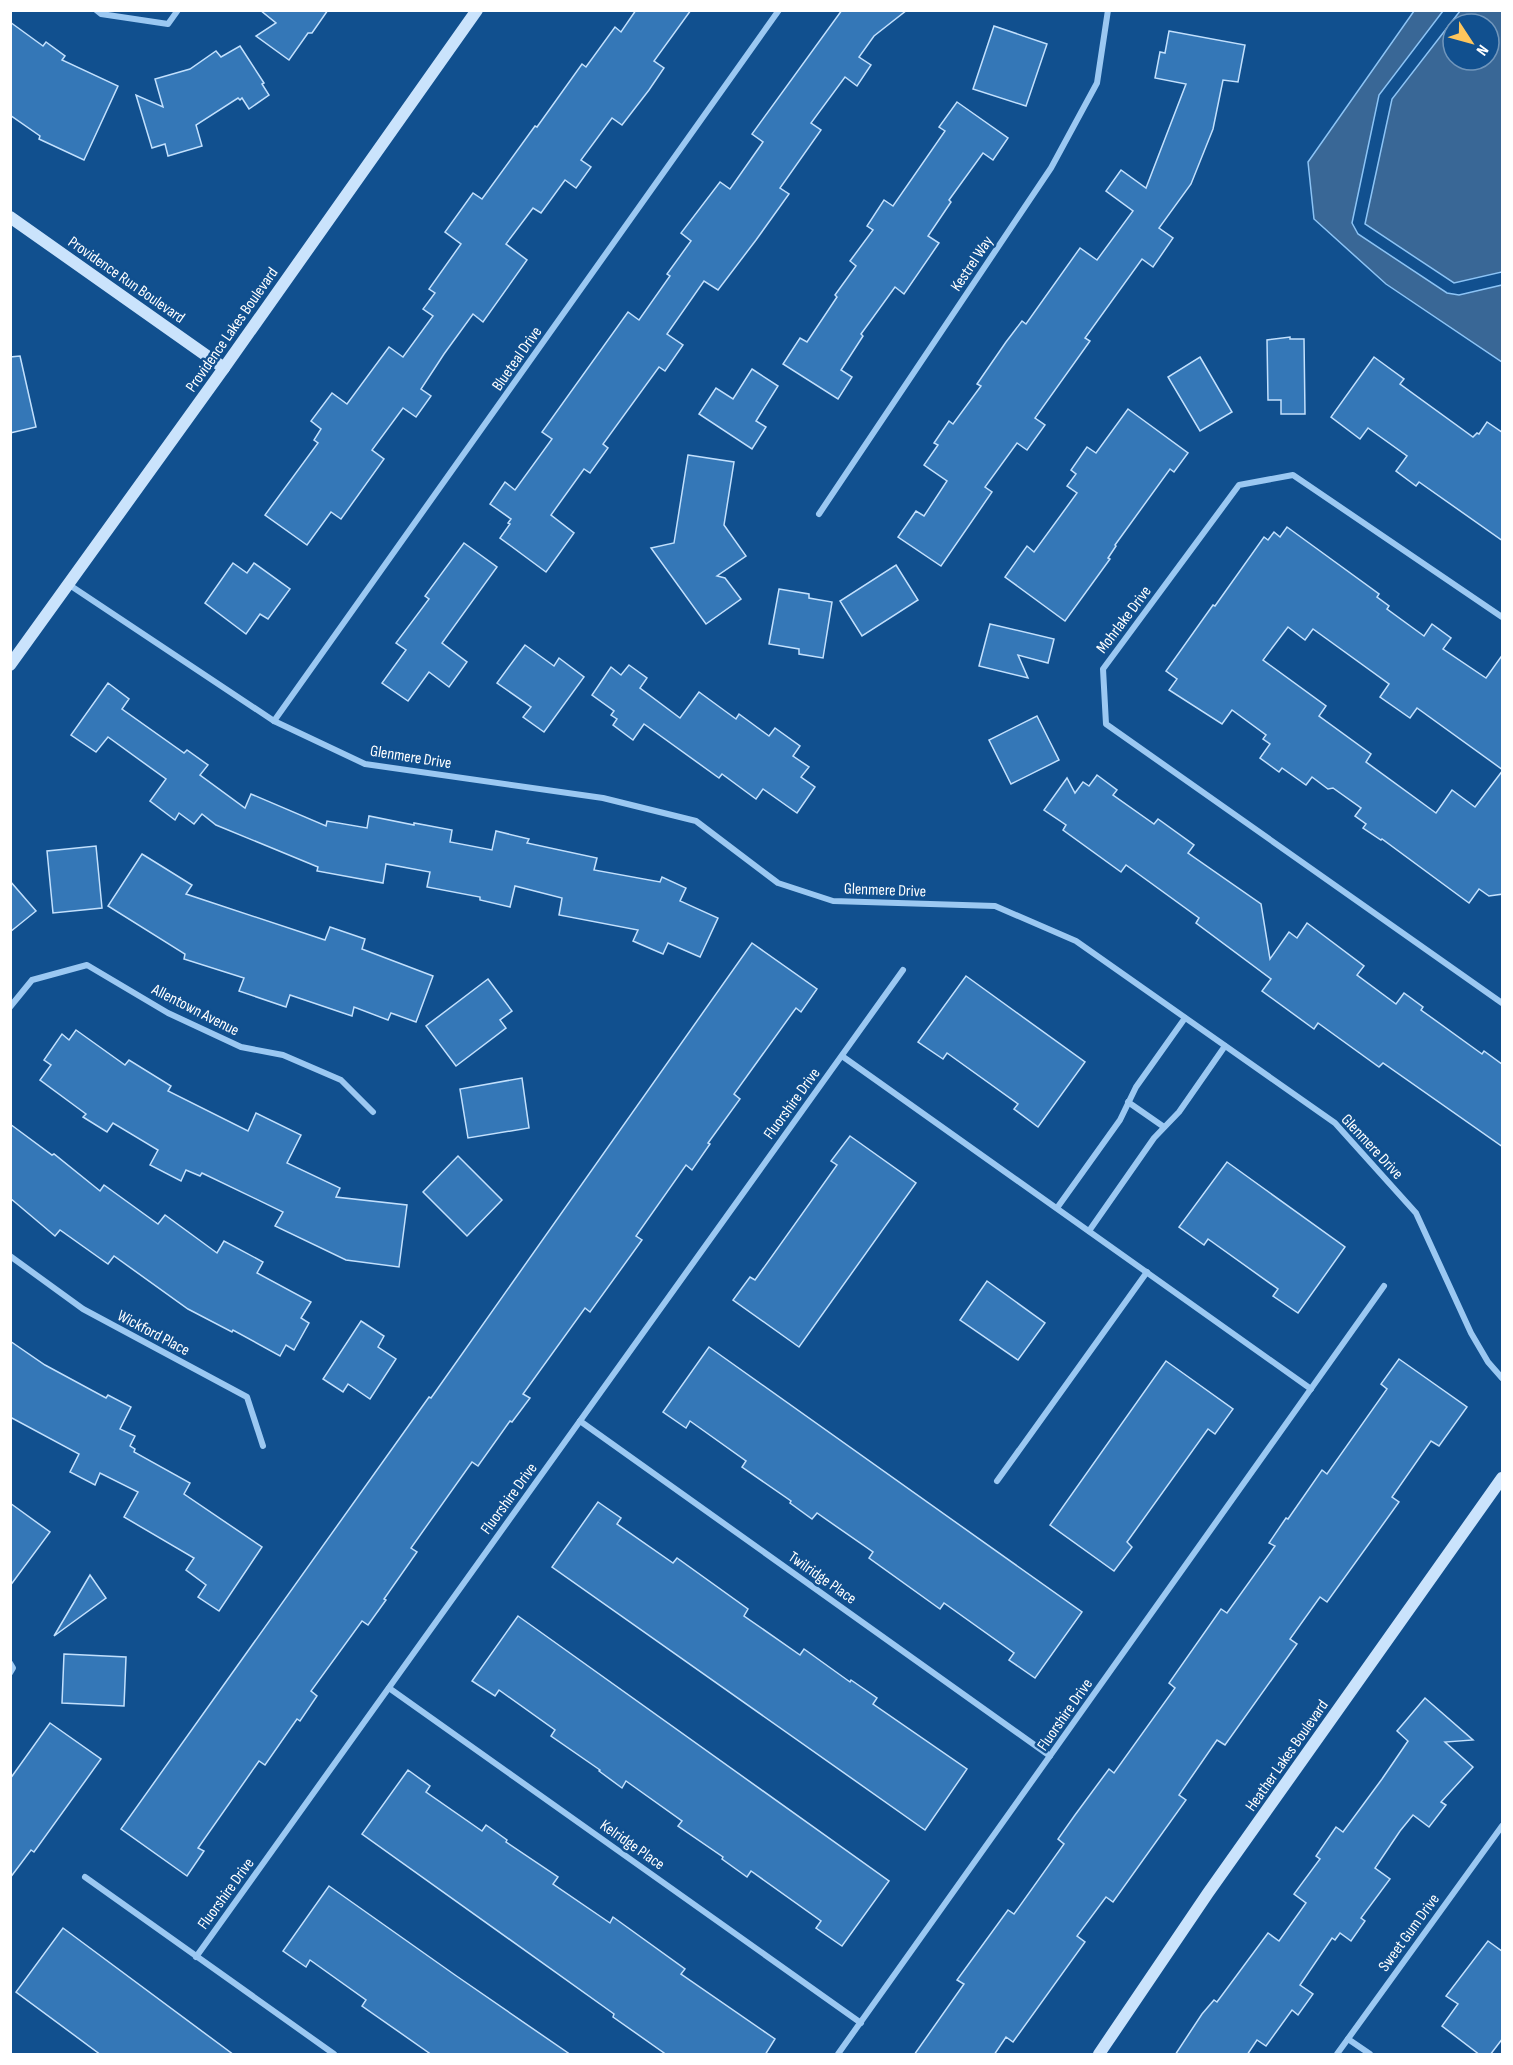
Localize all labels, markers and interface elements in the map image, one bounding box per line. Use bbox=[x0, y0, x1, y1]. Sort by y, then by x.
north arrow bbox=[1441, 12, 1501, 72]
text: N bbox=[1472, 41, 1492, 59]
street label: Providence Run Boulevard bbox=[64, 233, 188, 328]
street label: Kestrel Way bbox=[947, 233, 998, 295]
street label: Providence Lakes Boulevard bbox=[182, 264, 282, 396]
street label: Blueteal Drive bbox=[488, 323, 546, 395]
street label: Mohrlake Drive bbox=[1093, 582, 1156, 657]
street label: Glenmere Drive bbox=[369, 742, 453, 773]
street label: Glenmere Drive bbox=[844, 880, 926, 901]
street label: Allentown Avenue bbox=[148, 980, 242, 1040]
street label: Fluorshire Drive bbox=[760, 1064, 824, 1143]
street label: Glenmere Drive bbox=[1337, 1110, 1407, 1184]
street label: Wickford Place bbox=[114, 1306, 193, 1360]
street label: Fluorshire Drive bbox=[477, 1459, 541, 1538]
street label: Twilridge Place bbox=[784, 1548, 860, 1609]
street label: Fluorshire Drive bbox=[1033, 1675, 1097, 1755]
street label: Heather Lakes Boulevard bbox=[1242, 1697, 1333, 1815]
street label: Kelridge Place bbox=[596, 1816, 668, 1874]
street label: Fluorshire Drive bbox=[194, 1854, 258, 1933]
street label: Sweet Gum Drive bbox=[1375, 1890, 1444, 1975]

